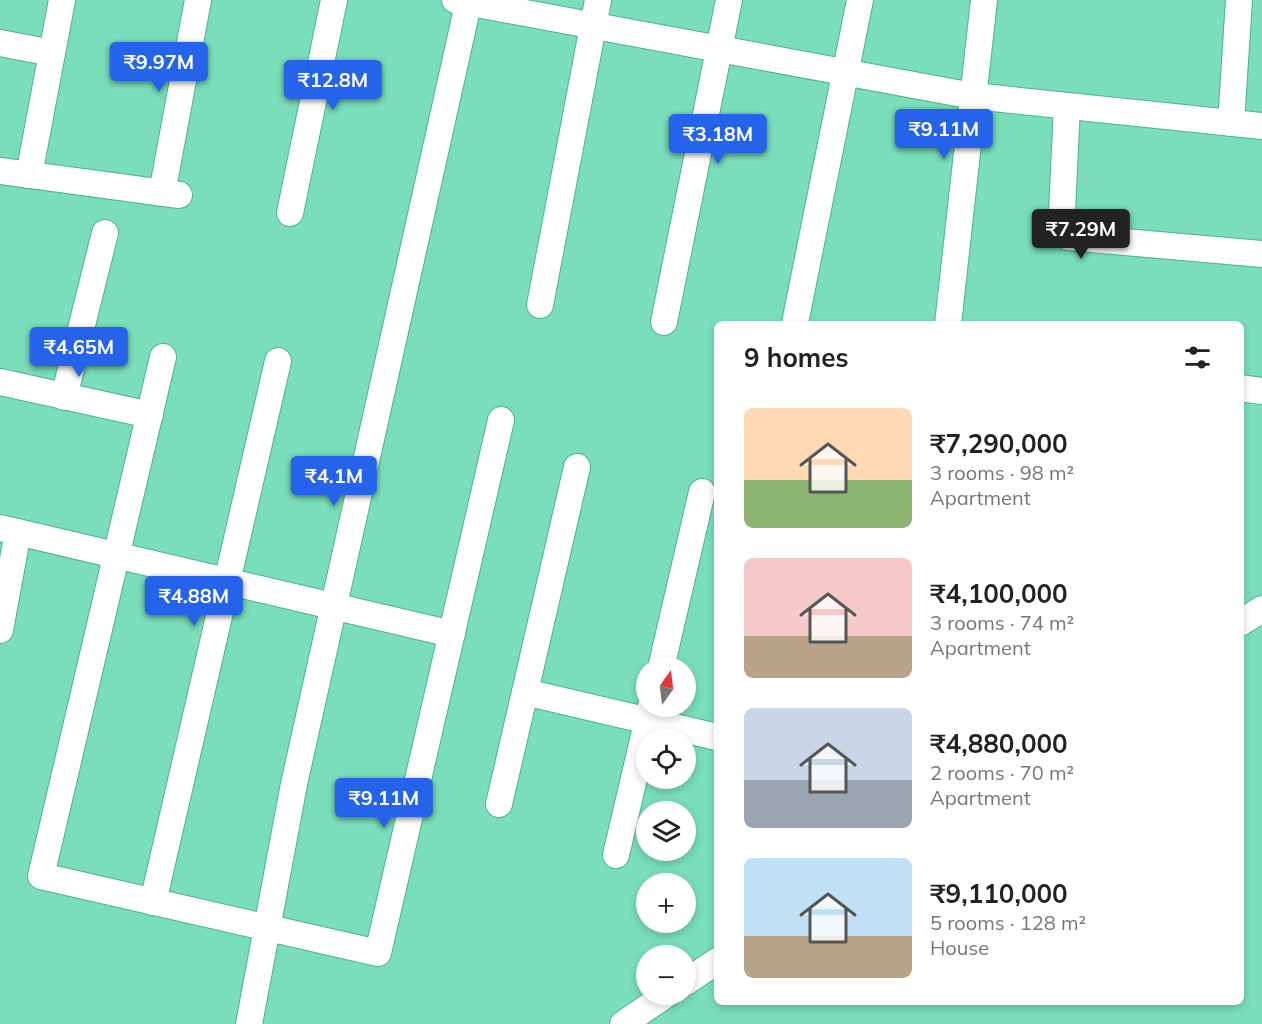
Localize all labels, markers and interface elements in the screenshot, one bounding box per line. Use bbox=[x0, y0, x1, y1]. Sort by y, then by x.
pin: ₹9.97M bbox=[110, 42, 208, 93]
text: ₹9.97M bbox=[124, 49, 194, 74]
pin: ₹12.8M bbox=[284, 60, 382, 111]
text: ₹12.8M bbox=[298, 67, 368, 92]
pin: ₹9.11M bbox=[895, 109, 993, 160]
pin: ₹3.18M bbox=[669, 114, 767, 165]
text: ₹9.11M bbox=[909, 116, 979, 141]
text: ₹3.18M bbox=[683, 121, 753, 146]
pin: ₹7.29M bbox=[1032, 209, 1130, 260]
text: ₹7.29M bbox=[1046, 216, 1116, 241]
pin: ₹4.65M bbox=[30, 327, 128, 378]
text: ₹4.65M bbox=[44, 334, 114, 359]
text: 9 homes bbox=[744, 341, 848, 374]
icon: filters bbox=[1181, 341, 1214, 374]
text: ₹7,290,000 bbox=[930, 427, 1068, 460]
icon: home bbox=[792, 432, 864, 504]
pin: ₹4.1M bbox=[292, 456, 376, 507]
text: 3 rooms · 98 m² bbox=[930, 460, 1074, 485]
text: ₹4.1M bbox=[305, 463, 363, 488]
text: Apartment bbox=[930, 485, 1031, 510]
pin: ₹4.88M bbox=[145, 576, 243, 627]
text: ₹4,100,000 bbox=[930, 577, 1068, 610]
icon: home bbox=[792, 582, 864, 654]
text: ₹4.88M bbox=[159, 583, 229, 608]
text: 3 rooms · 74 m² bbox=[930, 610, 1074, 635]
text: Apartment bbox=[930, 635, 1031, 660]
north arrow bbox=[636, 657, 696, 717]
map controls bbox=[636, 657, 696, 1005]
text: ₹4,880,000 bbox=[930, 727, 1068, 760]
button: locate bbox=[636, 729, 696, 789]
icon: home bbox=[792, 732, 864, 804]
text: 2 rooms · 70 m² bbox=[930, 760, 1074, 785]
pin: ₹9.11M bbox=[335, 778, 433, 829]
text: ₹9.11M bbox=[349, 785, 419, 810]
text: Apartment bbox=[930, 785, 1031, 810]
button: layers bbox=[636, 801, 696, 861]
button: + bbox=[636, 873, 696, 933]
text: ₹9,110,000 bbox=[930, 877, 1068, 910]
icon: home bbox=[792, 882, 864, 954]
text: 5 rooms · 128 m² bbox=[930, 910, 1086, 935]
text: House bbox=[930, 935, 989, 960]
button: − bbox=[636, 945, 696, 1005]

